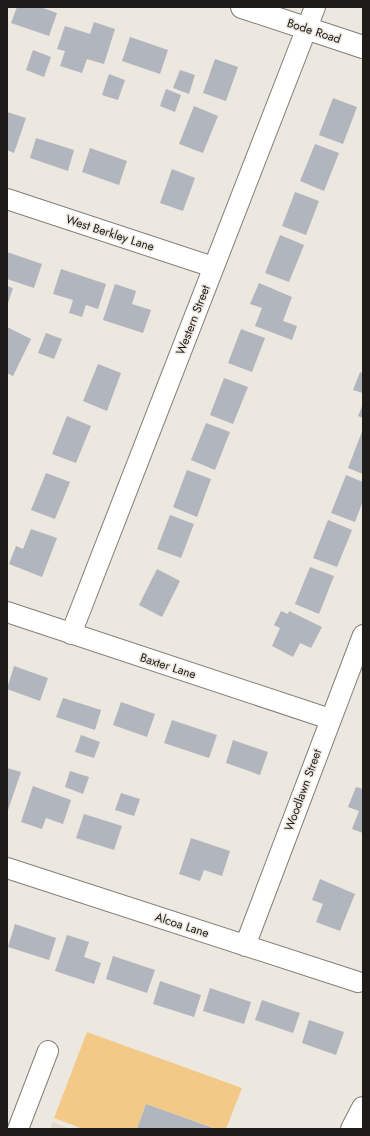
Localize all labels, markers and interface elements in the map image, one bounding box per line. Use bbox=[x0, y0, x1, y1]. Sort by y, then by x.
street label: Bode Road bbox=[285, 14, 343, 48]
street label: West Berkley Lane bbox=[63, 210, 157, 256]
street label: Western Street bbox=[171, 282, 215, 358]
street label: Baxter Lane bbox=[138, 648, 198, 684]
street label: Woodlawn Street bbox=[280, 746, 326, 833]
street label: Alcoa Lane bbox=[153, 908, 211, 942]

